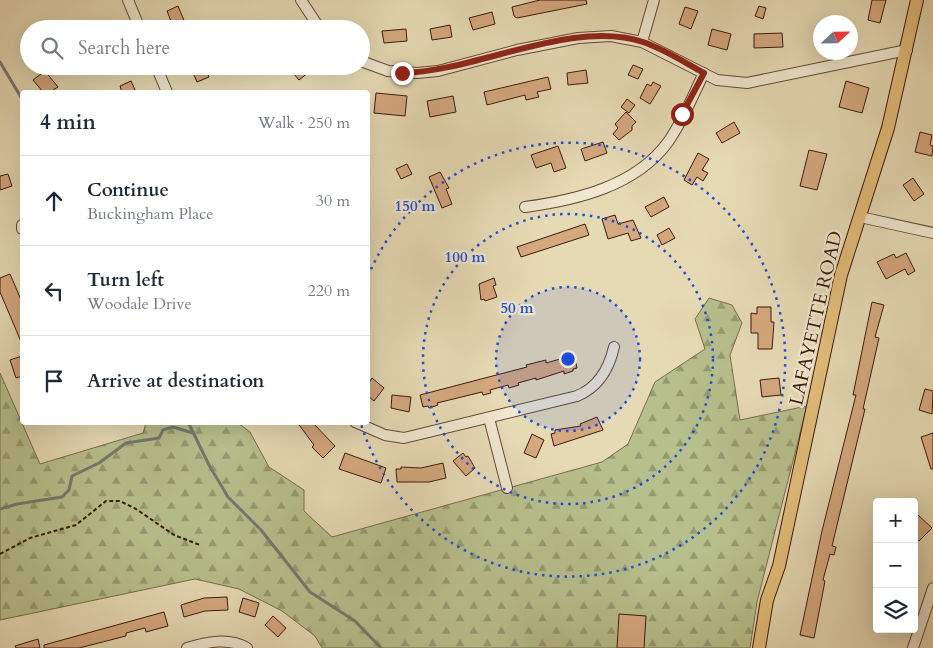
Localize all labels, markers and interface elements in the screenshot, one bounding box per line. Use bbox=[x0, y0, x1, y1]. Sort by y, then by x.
north arrow bbox=[813, 15, 858, 60]
search box bbox=[20, 20, 370, 75]
icon: search bbox=[38, 34, 66, 62]
text: Search here bbox=[78, 35, 170, 61]
route end bbox=[391, 62, 414, 85]
route start bbox=[671, 103, 694, 126]
text: 4 min bbox=[40, 108, 96, 137]
text: Walk · 250 m bbox=[258, 112, 350, 134]
text: Continue bbox=[87, 177, 169, 203]
icon: ahead bbox=[40, 187, 68, 215]
text: 30 m bbox=[316, 190, 350, 212]
text: 150 m bbox=[395, 196, 436, 216]
text: Buckingham Place bbox=[87, 203, 214, 225]
street label: LAFAYETTE ROAD bbox=[783, 228, 849, 408]
text: 100 m bbox=[445, 247, 486, 267]
text: Turn left bbox=[87, 267, 164, 293]
icon: left bbox=[40, 277, 68, 305]
text: 220 m bbox=[308, 280, 350, 302]
text: Woodale Drive bbox=[87, 293, 192, 315]
text: 50 m bbox=[500, 298, 534, 318]
centre of rings bbox=[559, 350, 577, 368]
icon: arrive bbox=[40, 367, 68, 395]
text: Arrive at destination bbox=[87, 368, 264, 394]
map controls bbox=[873, 498, 918, 633]
button: + bbox=[873, 498, 918, 543]
button: − bbox=[873, 543, 918, 588]
button: layers bbox=[873, 588, 918, 633]

